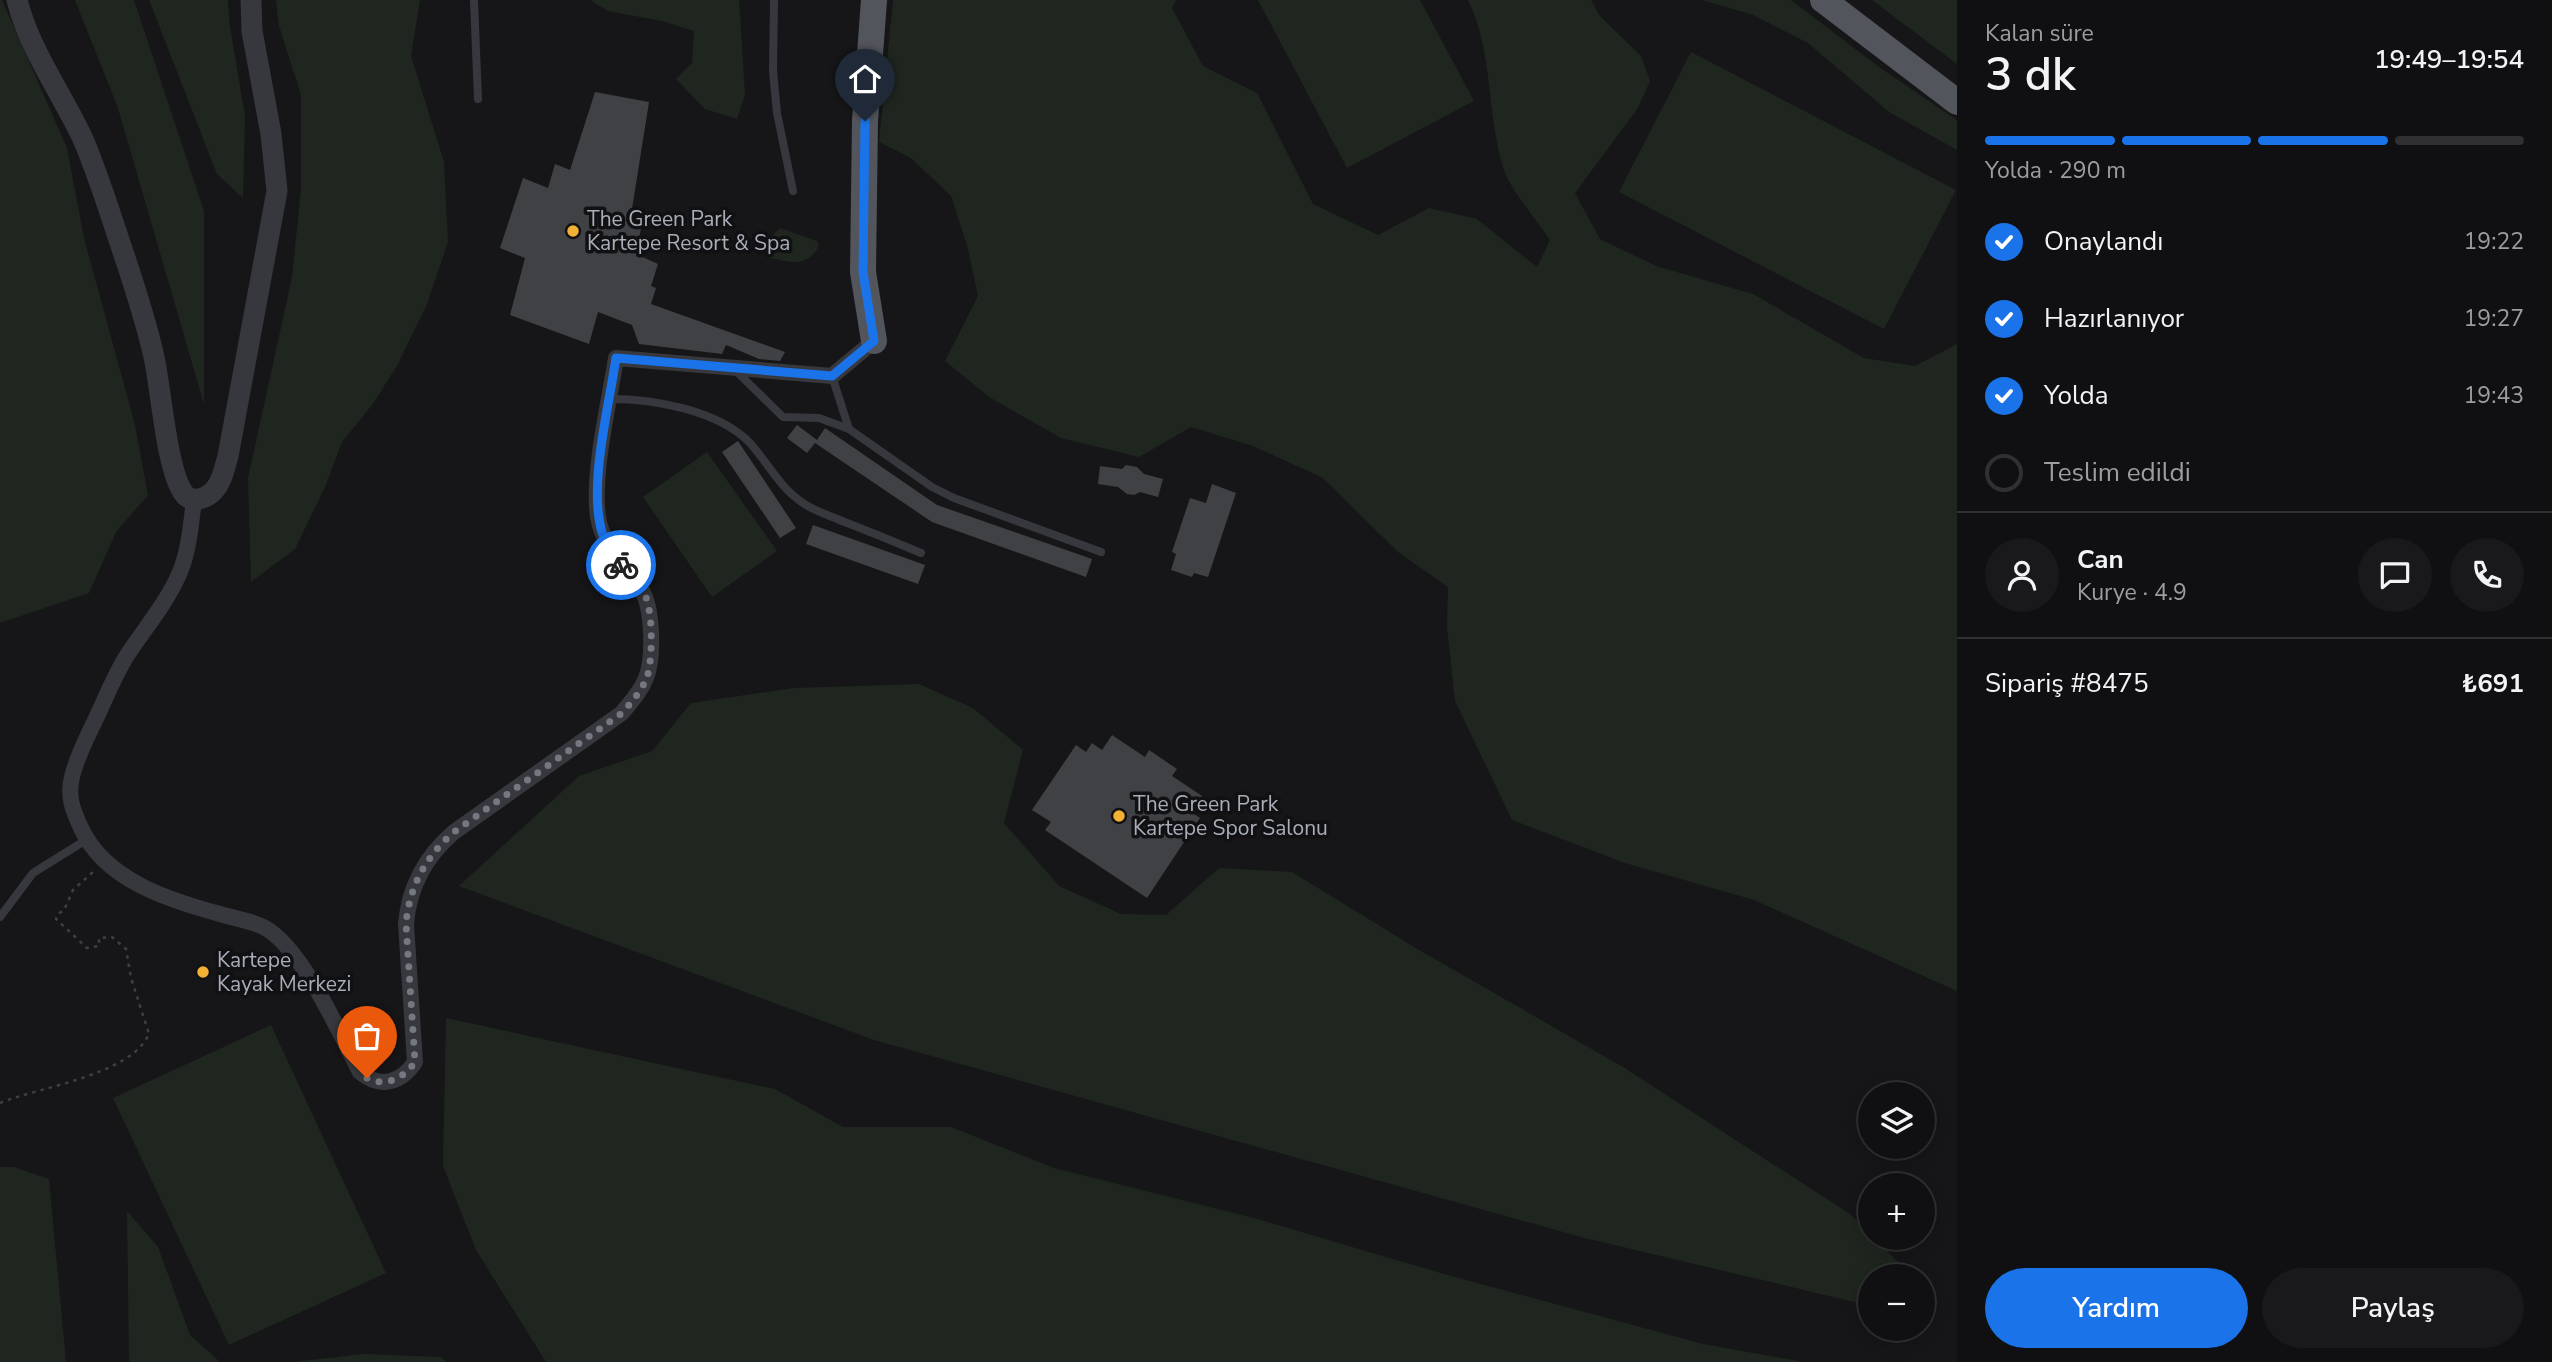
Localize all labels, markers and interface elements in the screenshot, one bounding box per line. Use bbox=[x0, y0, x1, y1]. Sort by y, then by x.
text: Kalan süre bbox=[1985, 18, 2094, 49]
text: 19:49–19:54 bbox=[2374, 42, 2524, 77]
text: 3 dk bbox=[1985, 43, 2076, 106]
pin bbox=[835, 49, 895, 121]
icon: home bbox=[846, 60, 884, 98]
text: Yolda · 290 m bbox=[1985, 155, 2126, 186]
place label: The Green Park Kartepe Resort & Spa bbox=[587, 205, 790, 257]
marker: The Green Park Kartepe Resort & Spa bbox=[565, 223, 581, 239]
icon: check bbox=[1985, 223, 2023, 261]
text: Onaylandı bbox=[2044, 224, 2163, 259]
text: 19:22 bbox=[2464, 226, 2524, 257]
icon: check bbox=[1985, 300, 2023, 338]
text: Hazırlanıyor bbox=[2044, 301, 2184, 336]
text: 19:27 bbox=[2464, 303, 2524, 334]
icon: check bbox=[1985, 377, 2023, 415]
text: Yolda bbox=[2044, 378, 2108, 413]
text: 19:43 bbox=[2464, 380, 2524, 411]
text: Teslim edildi bbox=[2044, 455, 2191, 490]
courier bbox=[586, 530, 656, 600]
button: person bbox=[1985, 538, 2059, 612]
button: chat bbox=[2358, 538, 2432, 612]
button: phone bbox=[2450, 538, 2524, 612]
text: Can bbox=[2077, 542, 2124, 577]
icon: bike bbox=[602, 546, 640, 584]
text: Kurye · 4.9 bbox=[2077, 577, 2187, 608]
text: Sipariş #8475 bbox=[1985, 666, 2149, 701]
text: ₺691 bbox=[2462, 666, 2524, 701]
place label: The Green Park Kartepe Spor Salonu bbox=[1133, 790, 1328, 842]
marker: The Green Park Kartepe Spor Salonu bbox=[1111, 808, 1127, 824]
place label: Kartepe Kayak Merkezi bbox=[217, 946, 351, 998]
marker: Kartepe Kayak Merkezi bbox=[195, 964, 211, 980]
pin bbox=[337, 1006, 397, 1078]
icon: bag bbox=[348, 1017, 386, 1055]
map controls bbox=[1858, 1082, 1935, 1341]
button: layers bbox=[1858, 1082, 1935, 1159]
button: + bbox=[1858, 1173, 1935, 1250]
button: − bbox=[1858, 1264, 1935, 1341]
button: Yardım bbox=[1985, 1268, 2248, 1348]
button: Paylaş bbox=[2262, 1268, 2524, 1348]

